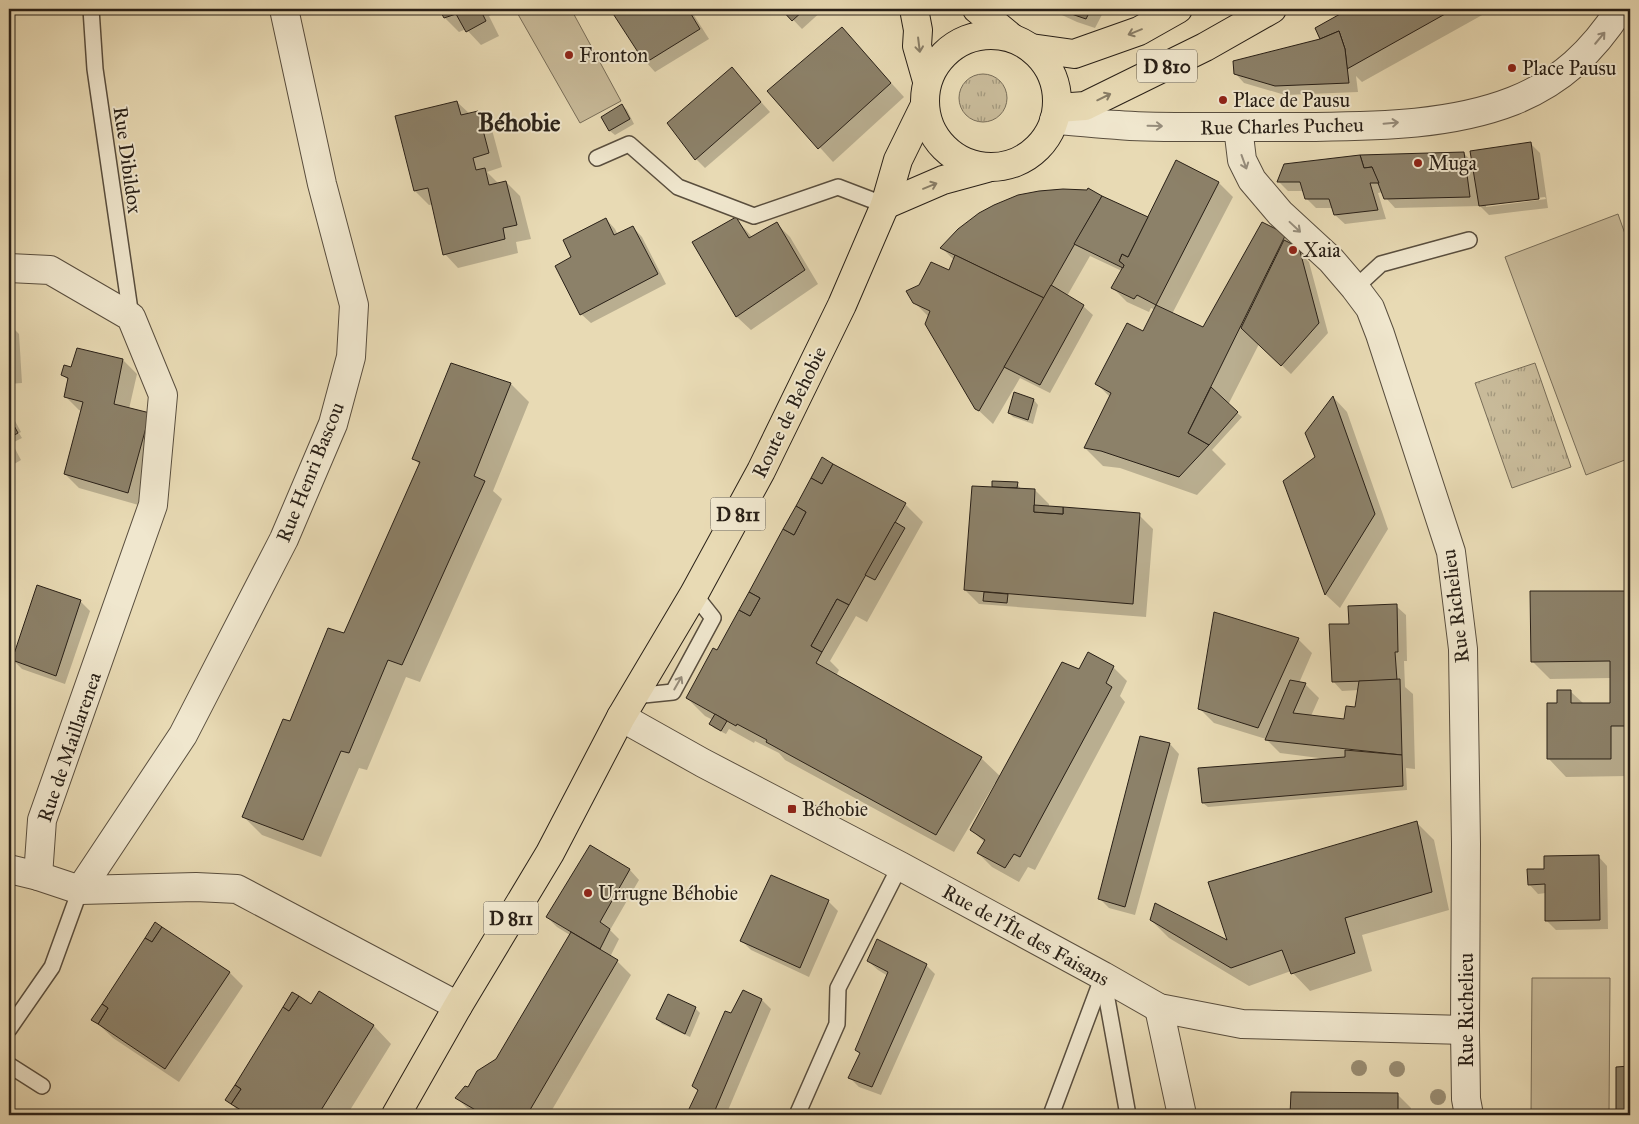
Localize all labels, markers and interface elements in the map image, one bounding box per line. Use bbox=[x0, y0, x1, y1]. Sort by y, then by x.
one-way arrow bbox=[1128, 28, 1143, 37]
one-way arrow bbox=[1594, 32, 1605, 45]
one-way arrow bbox=[914, 37, 924, 53]
place label: Fronton bbox=[579, 43, 648, 67]
marker: Fronton bbox=[563, 49, 575, 61]
road number: D 810 bbox=[1137, 49, 1197, 82]
place label: Place Pausu bbox=[1522, 56, 1617, 80]
marker: Place Pausu bbox=[1506, 62, 1518, 74]
place label: Place de Pausu bbox=[1233, 88, 1351, 112]
one-way arrow bbox=[1096, 92, 1111, 101]
marker: Place de Pausu bbox=[1217, 94, 1229, 106]
street label: Rue Dibildox bbox=[109, 105, 147, 215]
district label: Béhobie bbox=[478, 107, 561, 138]
street label: Rue Charles Pucheu bbox=[1200, 113, 1364, 139]
one-way arrow bbox=[1383, 119, 1399, 128]
one-way arrow bbox=[1146, 122, 1162, 131]
place label: Muga bbox=[1428, 151, 1477, 176]
one-way arrow bbox=[1240, 154, 1249, 169]
marker: Muga bbox=[1412, 157, 1424, 169]
one-way arrow bbox=[922, 180, 937, 189]
one-way arrow bbox=[1289, 221, 1302, 233]
place label: Xaia bbox=[1303, 238, 1341, 262]
marker: Xaia bbox=[1287, 244, 1299, 256]
street label: Route de Behobie bbox=[747, 342, 831, 482]
street label: Rue Henri Bascou bbox=[271, 398, 349, 546]
road number: D 811 bbox=[710, 498, 766, 530]
street label: Rue Richelieu bbox=[1436, 547, 1474, 664]
street label: Rue de Maillarenea bbox=[32, 668, 106, 825]
one-way arrow bbox=[673, 677, 683, 691]
place label: Béhobie bbox=[802, 797, 868, 821]
marker: Béhobie bbox=[786, 803, 798, 815]
street label: Rue de l'Île des Faisans bbox=[938, 878, 1114, 991]
place label: Urrugne Béhobie bbox=[598, 881, 738, 906]
marker: Urrugne Béhobie bbox=[582, 887, 594, 899]
road number: D 811 bbox=[484, 901, 538, 934]
street label: Rue Richelieu bbox=[1454, 953, 1478, 1067]

